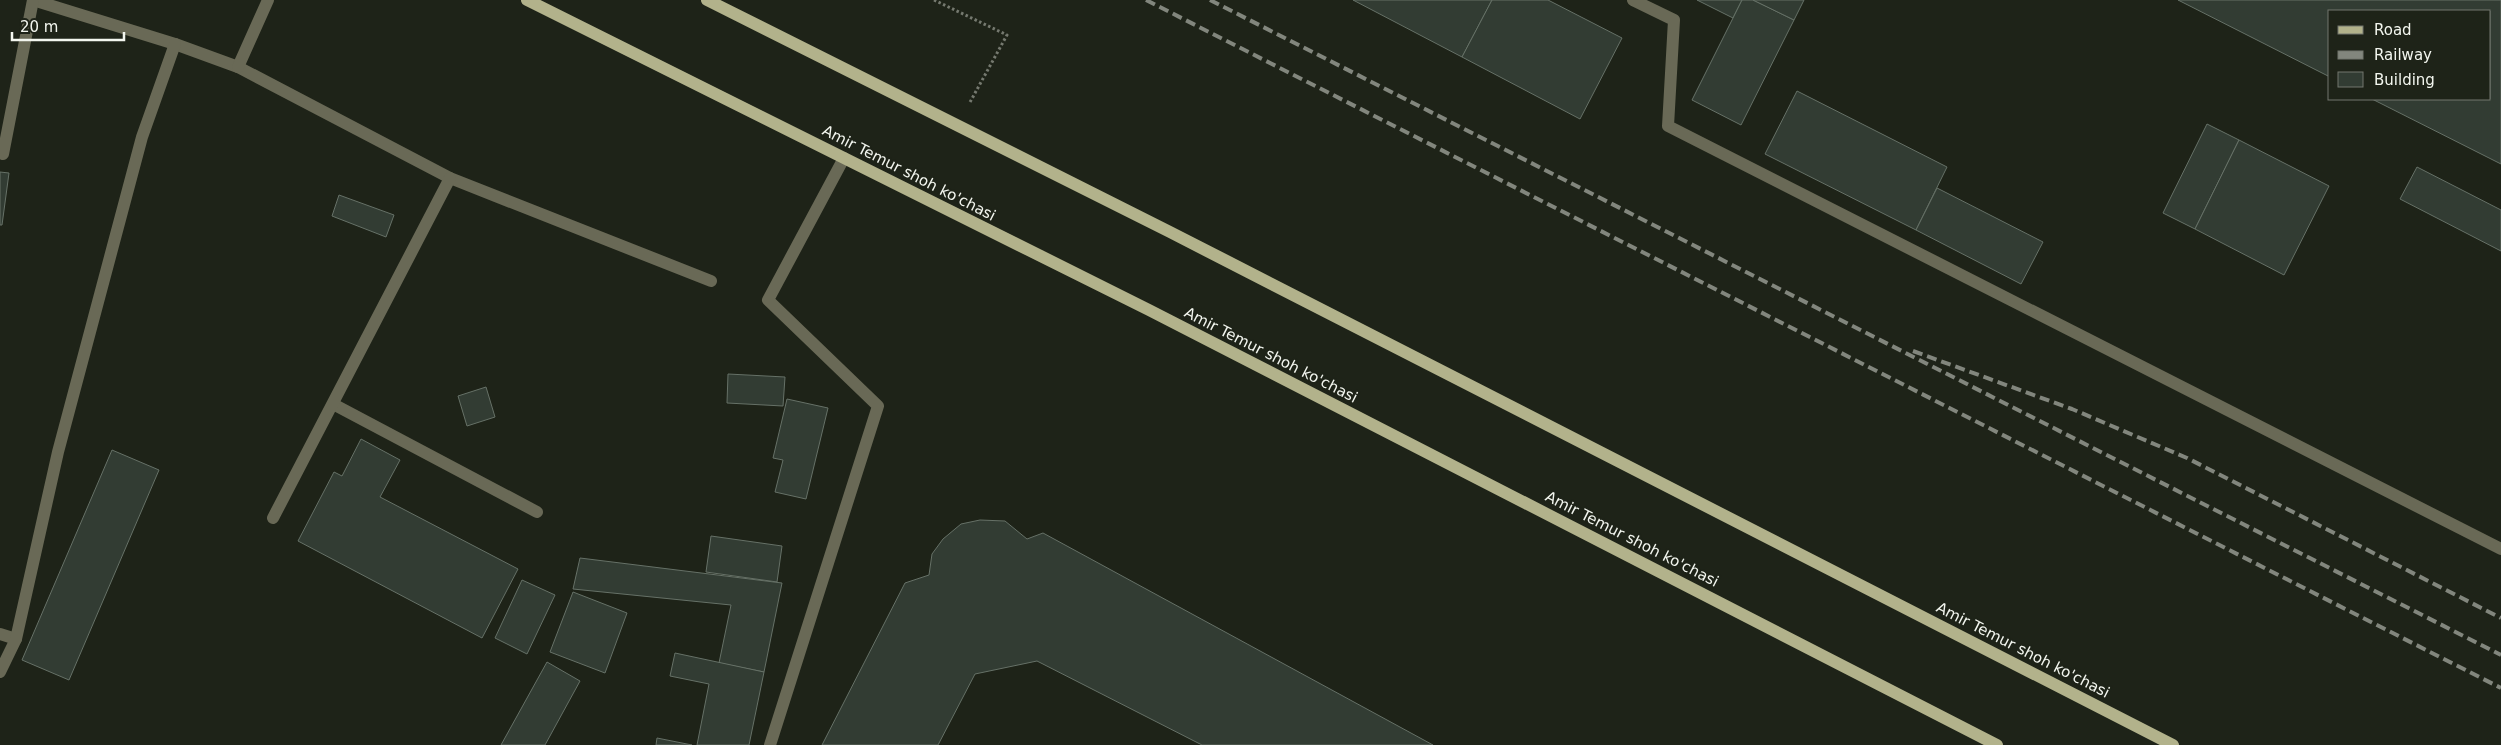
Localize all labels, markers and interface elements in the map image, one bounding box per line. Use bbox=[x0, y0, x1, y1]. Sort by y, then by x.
scale bar bbox=[12, 10, 125, 42]
legend bbox=[2328, 10, 2491, 100]
text: 20 m bbox=[20, 18, 58, 36]
text: Road bbox=[2374, 21, 2412, 39]
text: Railway bbox=[2374, 46, 2432, 64]
text: Building bbox=[2374, 71, 2435, 89]
street label: Amir Temur shoh ko'chasi bbox=[819, 121, 999, 225]
street label: Amir Temur shoh ko'chasi bbox=[1181, 303, 1361, 407]
street label: Amir Temur shoh ko'chasi bbox=[1542, 487, 1722, 591]
street label: Amir Temur shoh ko'chasi bbox=[1933, 598, 2113, 702]

